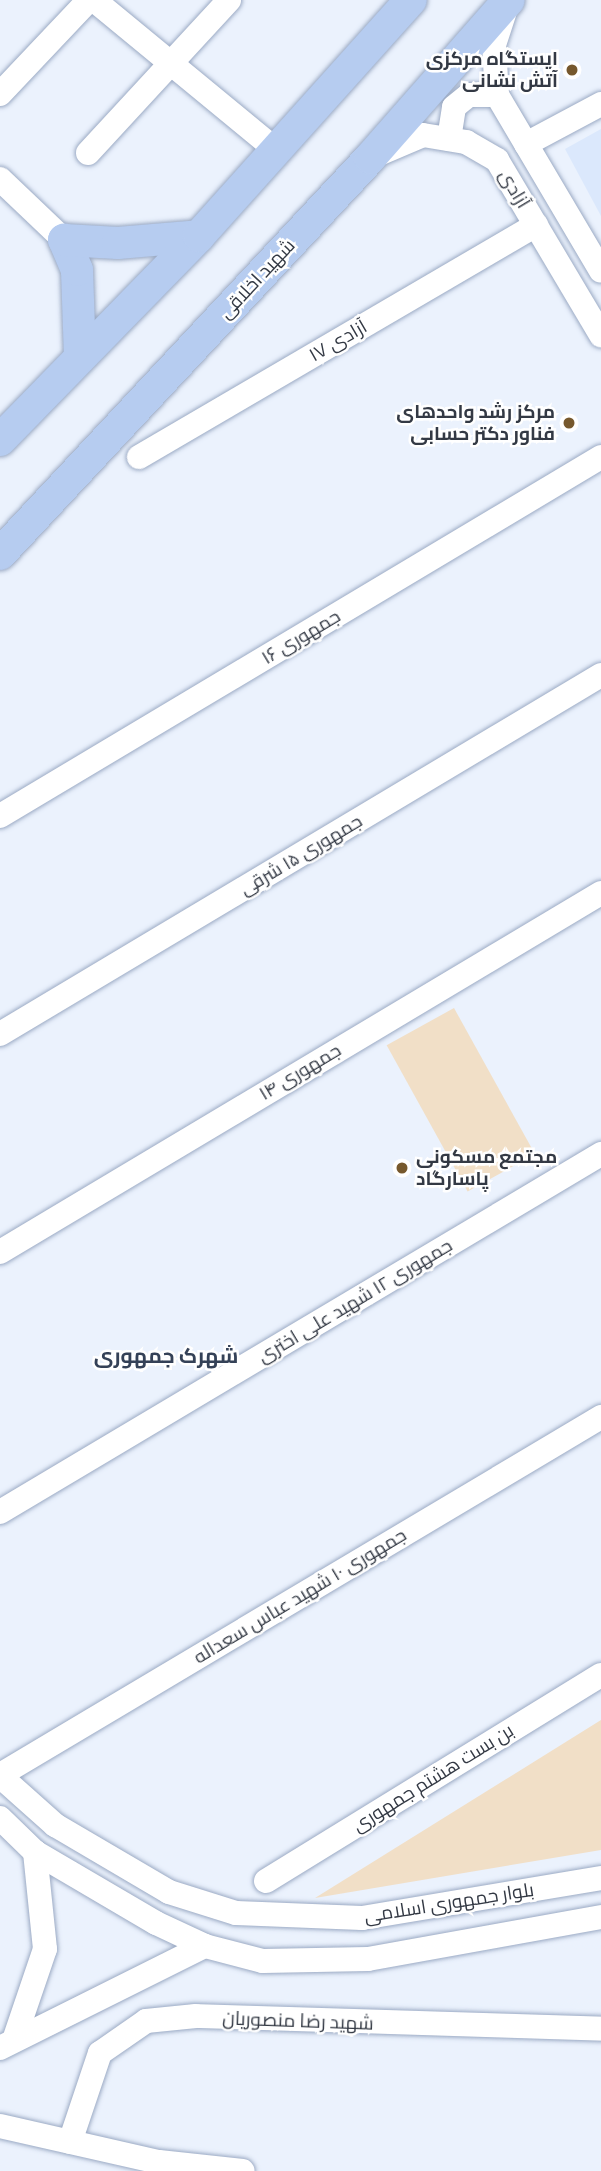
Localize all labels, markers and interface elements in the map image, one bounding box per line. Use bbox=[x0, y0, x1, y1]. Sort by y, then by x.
place label: ایستگاه مرکزی آتش نشانی bbox=[426, 48, 558, 92]
marker: ایستگاه مرکزی آتش نشانی bbox=[564, 62, 580, 78]
street label: آزادی bbox=[494, 165, 534, 213]
street label: شهید اخلاقی bbox=[214, 234, 300, 324]
street label: آزادی ۱۷ bbox=[305, 315, 371, 367]
place label: مرکز رشد واحدهای فناور دکتر حسابی bbox=[396, 401, 555, 445]
marker: مرکز رشد واحدهای فناور دکتر حسابی bbox=[561, 415, 577, 431]
street label: جمهوری ۱۶ bbox=[257, 605, 345, 669]
street label: جمهوری ۱۵ شرقی bbox=[236, 809, 366, 901]
street label: جمهوری ۱۴ bbox=[255, 1039, 345, 1105]
place label: مجتمع مسکونی پاسارگاد bbox=[416, 1146, 557, 1190]
marker: مجتمع مسکونی پاسارگاد bbox=[394, 1160, 410, 1176]
street label: جمهوری ۱۲ شهید علی اختری bbox=[254, 1234, 456, 1368]
district label: شهرک جمهوری bbox=[94, 1343, 238, 1369]
street label: جمهوری ۱۰ شهید عباس سعداله bbox=[189, 1523, 411, 1669]
street label: بن بست هشتم جمهوری bbox=[348, 1719, 518, 1837]
street label: بلوار جمهوری اسلامی bbox=[363, 1878, 535, 1928]
street label: شهید رضا منصوریان bbox=[222, 2007, 374, 2035]

